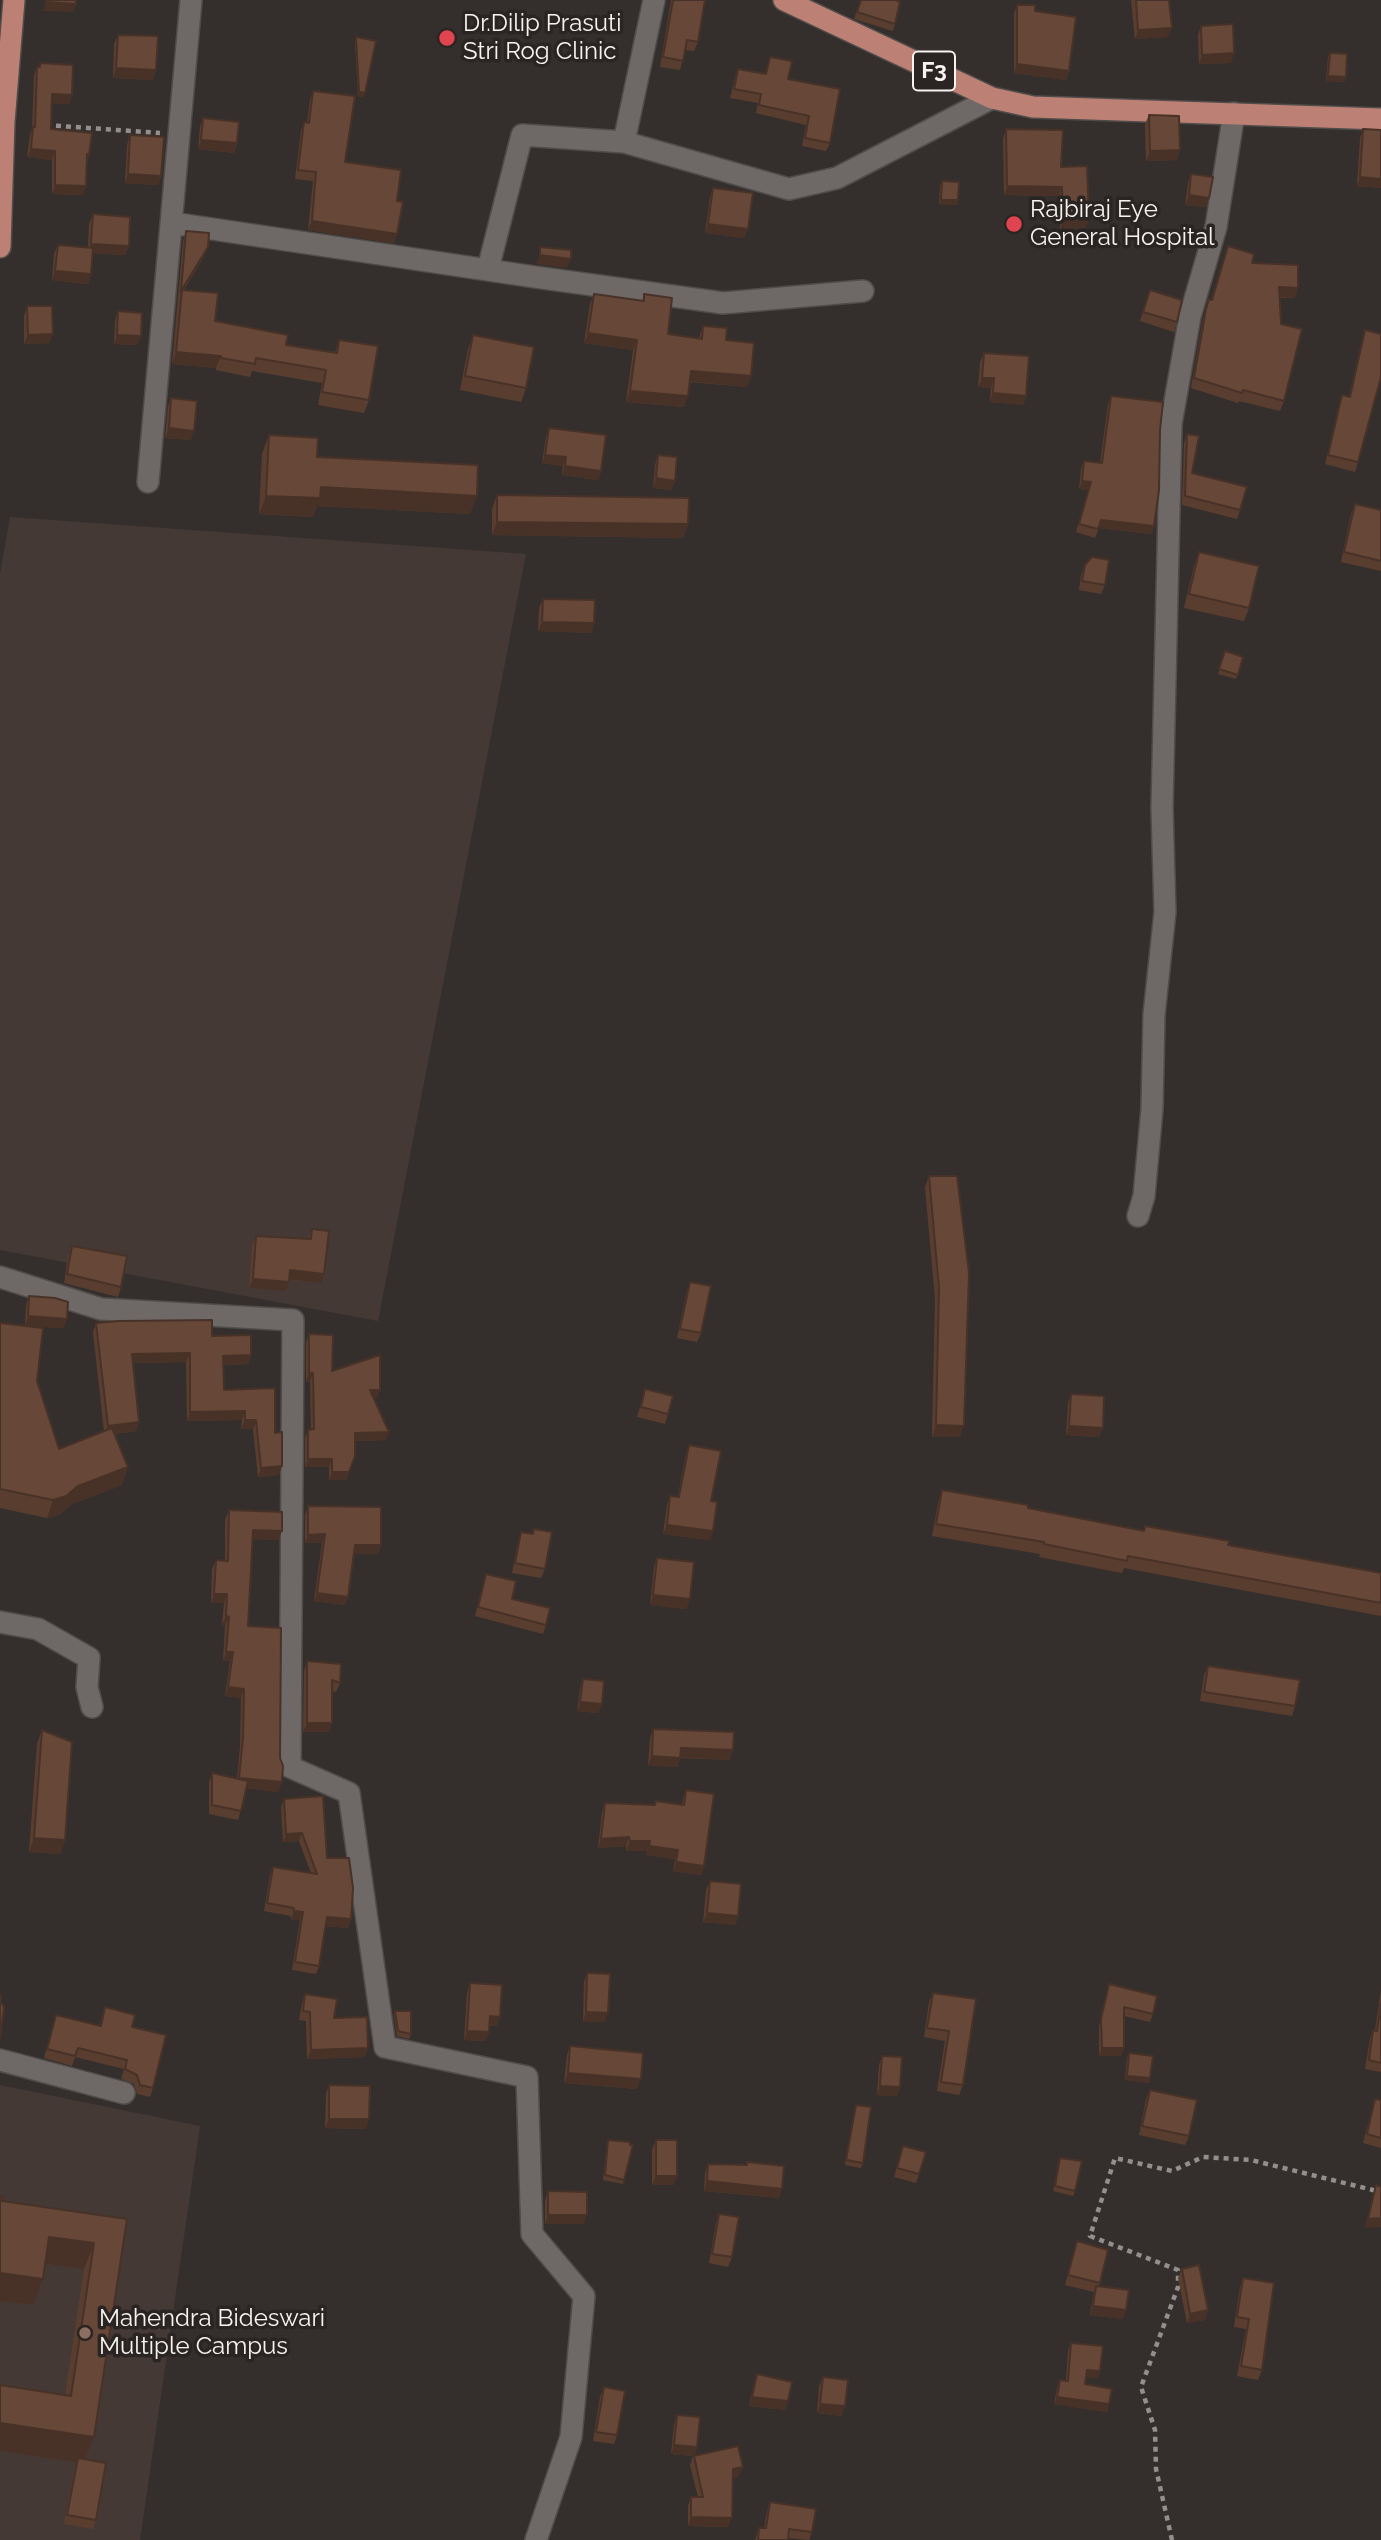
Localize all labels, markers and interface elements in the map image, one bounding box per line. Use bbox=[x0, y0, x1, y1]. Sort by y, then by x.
place label: Dr.Dilip Prasuti Stri Rog Clinic bbox=[463, 10, 621, 66]
marker: Dr.Dilip Prasuti Stri Rog Clinic bbox=[437, 28, 457, 48]
road number: F3 bbox=[913, 52, 955, 90]
place label: Rajbiraj Eye General Hospital bbox=[1030, 196, 1215, 252]
marker: Rajbiraj Eye General Hospital bbox=[1004, 214, 1024, 234]
place label: Mahendra Bideswari Multiple Campus bbox=[99, 2305, 325, 2361]
marker: Mahendra Bideswari Multiple Campus bbox=[77, 2325, 93, 2341]

